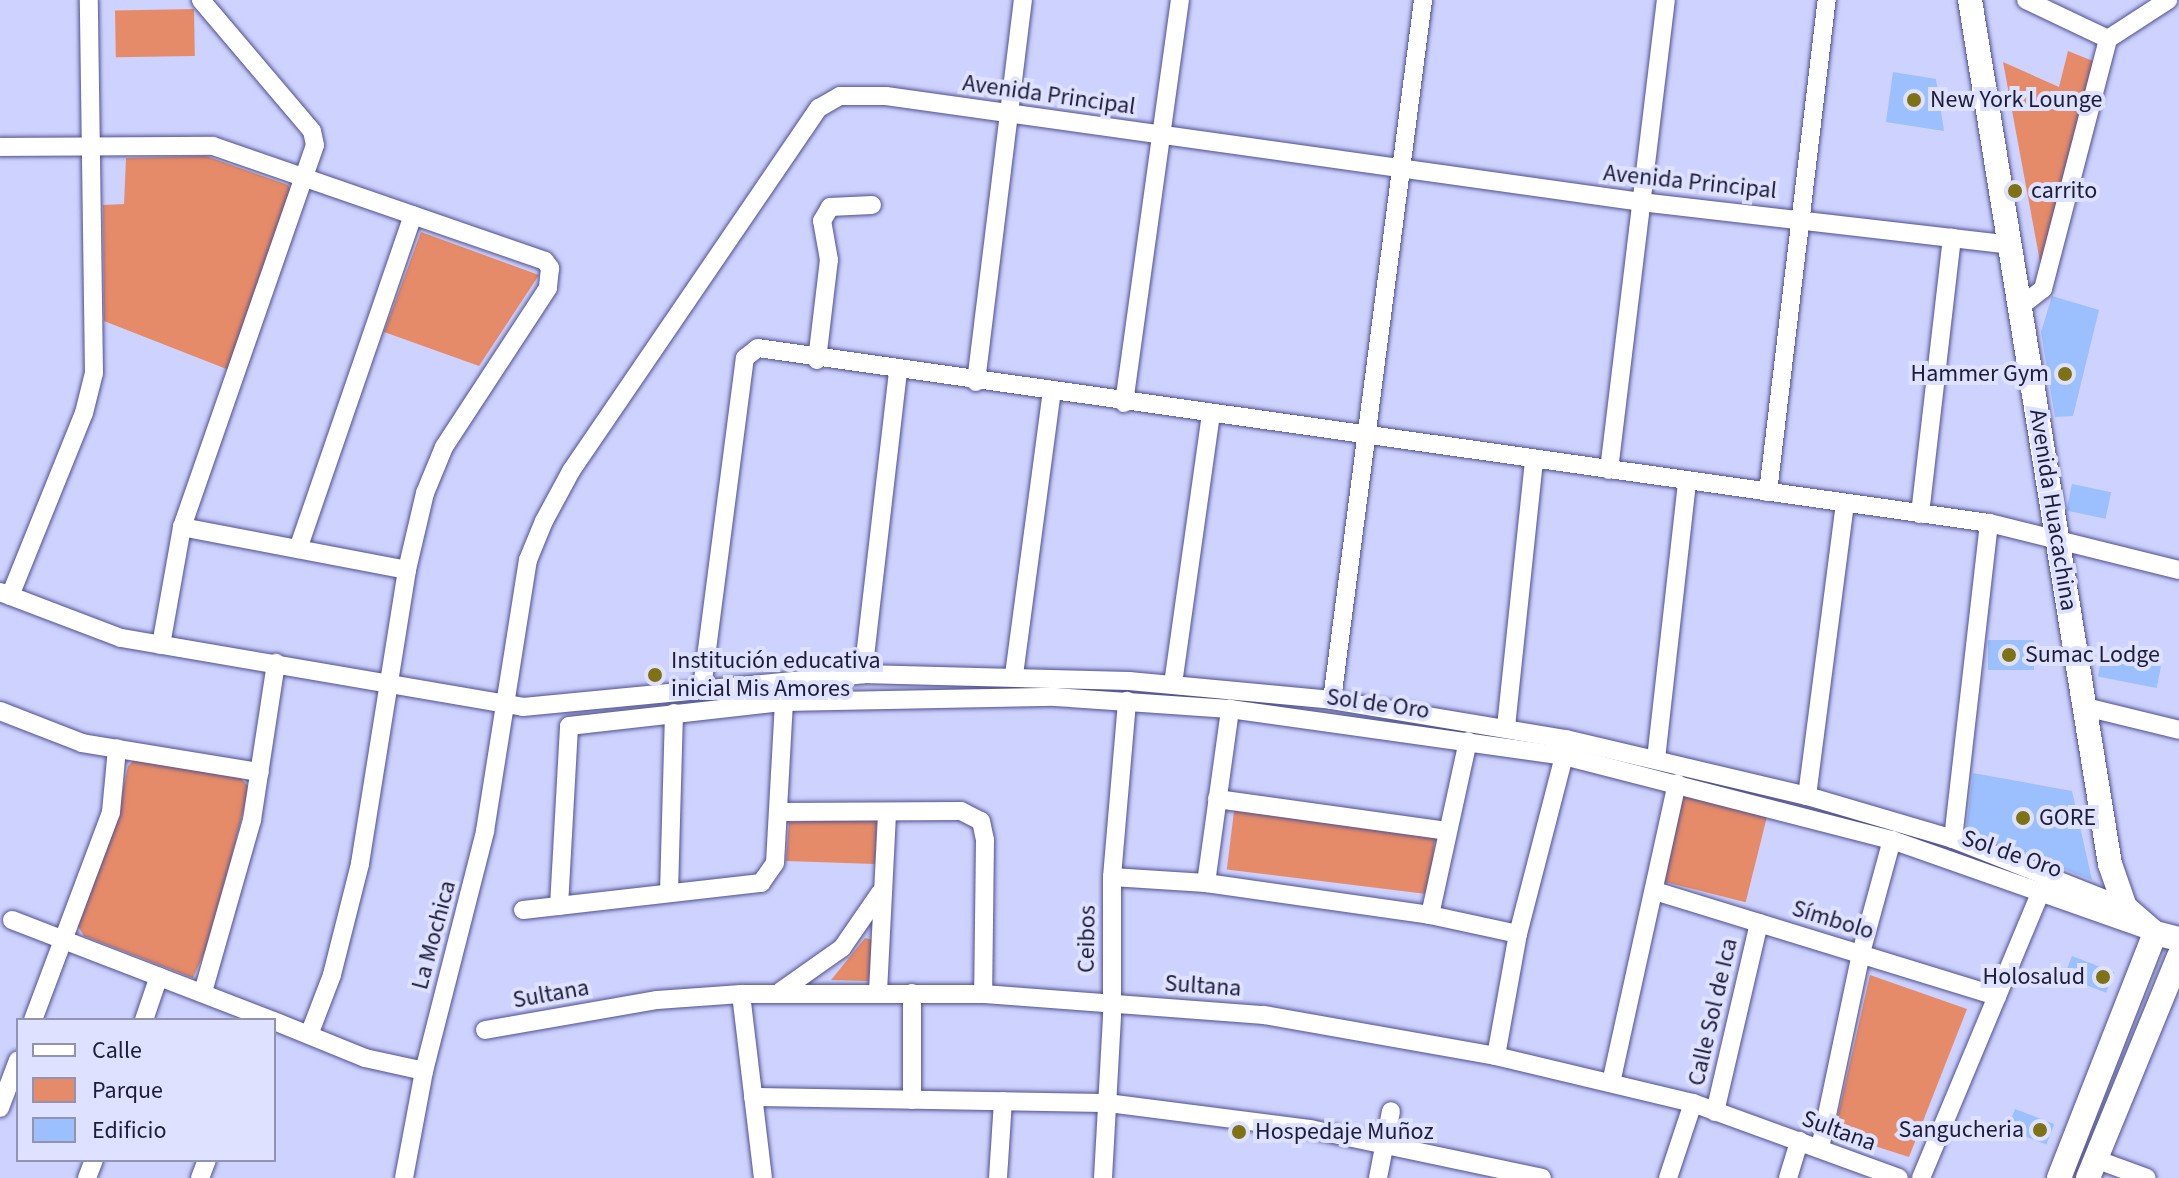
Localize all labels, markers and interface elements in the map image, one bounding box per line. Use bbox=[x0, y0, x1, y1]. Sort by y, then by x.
street label: Avenida Principal bbox=[961, 69, 1137, 121]
place label: New York Lounge bbox=[1930, 86, 2102, 114]
marker: New York Lounge bbox=[1905, 91, 1923, 109]
street label: Avenida Principal bbox=[1602, 159, 1778, 205]
place label: carrito bbox=[2031, 177, 2097, 205]
marker: carrito bbox=[2006, 182, 2024, 200]
place label: Hammer Gym bbox=[1911, 360, 2049, 388]
marker: Hammer Gym bbox=[2056, 365, 2074, 383]
street label: Avenida Huacachina bbox=[2023, 407, 2083, 613]
place label: Sumac Lodge bbox=[2025, 641, 2160, 669]
marker: Sumac Lodge bbox=[2000, 646, 2018, 664]
place label: Institución educativa inicial Mis Amores bbox=[671, 647, 881, 703]
marker: Institución educativa inicial Mis Amores bbox=[646, 666, 664, 684]
street label: Sol de Oro bbox=[1325, 683, 1431, 725]
place label: GORE bbox=[2039, 804, 2096, 832]
marker: GORE bbox=[2014, 809, 2032, 827]
street label: Sol de Oro bbox=[1958, 823, 2066, 885]
street label: La Mochica bbox=[406, 877, 462, 993]
street label: Símbolo bbox=[1789, 894, 1877, 946]
street label: Ceibos bbox=[1072, 905, 1102, 973]
street label: Calle Sol de Ica bbox=[1682, 935, 1744, 1089]
place label: Holosalud bbox=[1983, 963, 2085, 991]
marker: Holosalud bbox=[2092, 966, 2114, 988]
street label: Sultana bbox=[1164, 969, 1242, 1003]
street label: Sultana bbox=[511, 973, 591, 1015]
legend bbox=[16, 1018, 276, 1162]
text: Calle bbox=[92, 1033, 142, 1068]
text: Parque bbox=[92, 1073, 163, 1108]
street label: Sultana bbox=[1798, 1104, 1880, 1158]
text: Edificio bbox=[92, 1113, 166, 1148]
place label: Sangucheria bbox=[1899, 1116, 2024, 1144]
place label: Hospedaje Muñoz bbox=[1255, 1118, 1434, 1146]
marker: Sangucheria bbox=[2031, 1121, 2049, 1139]
marker: Hospedaje Muñoz bbox=[1230, 1123, 1248, 1141]

